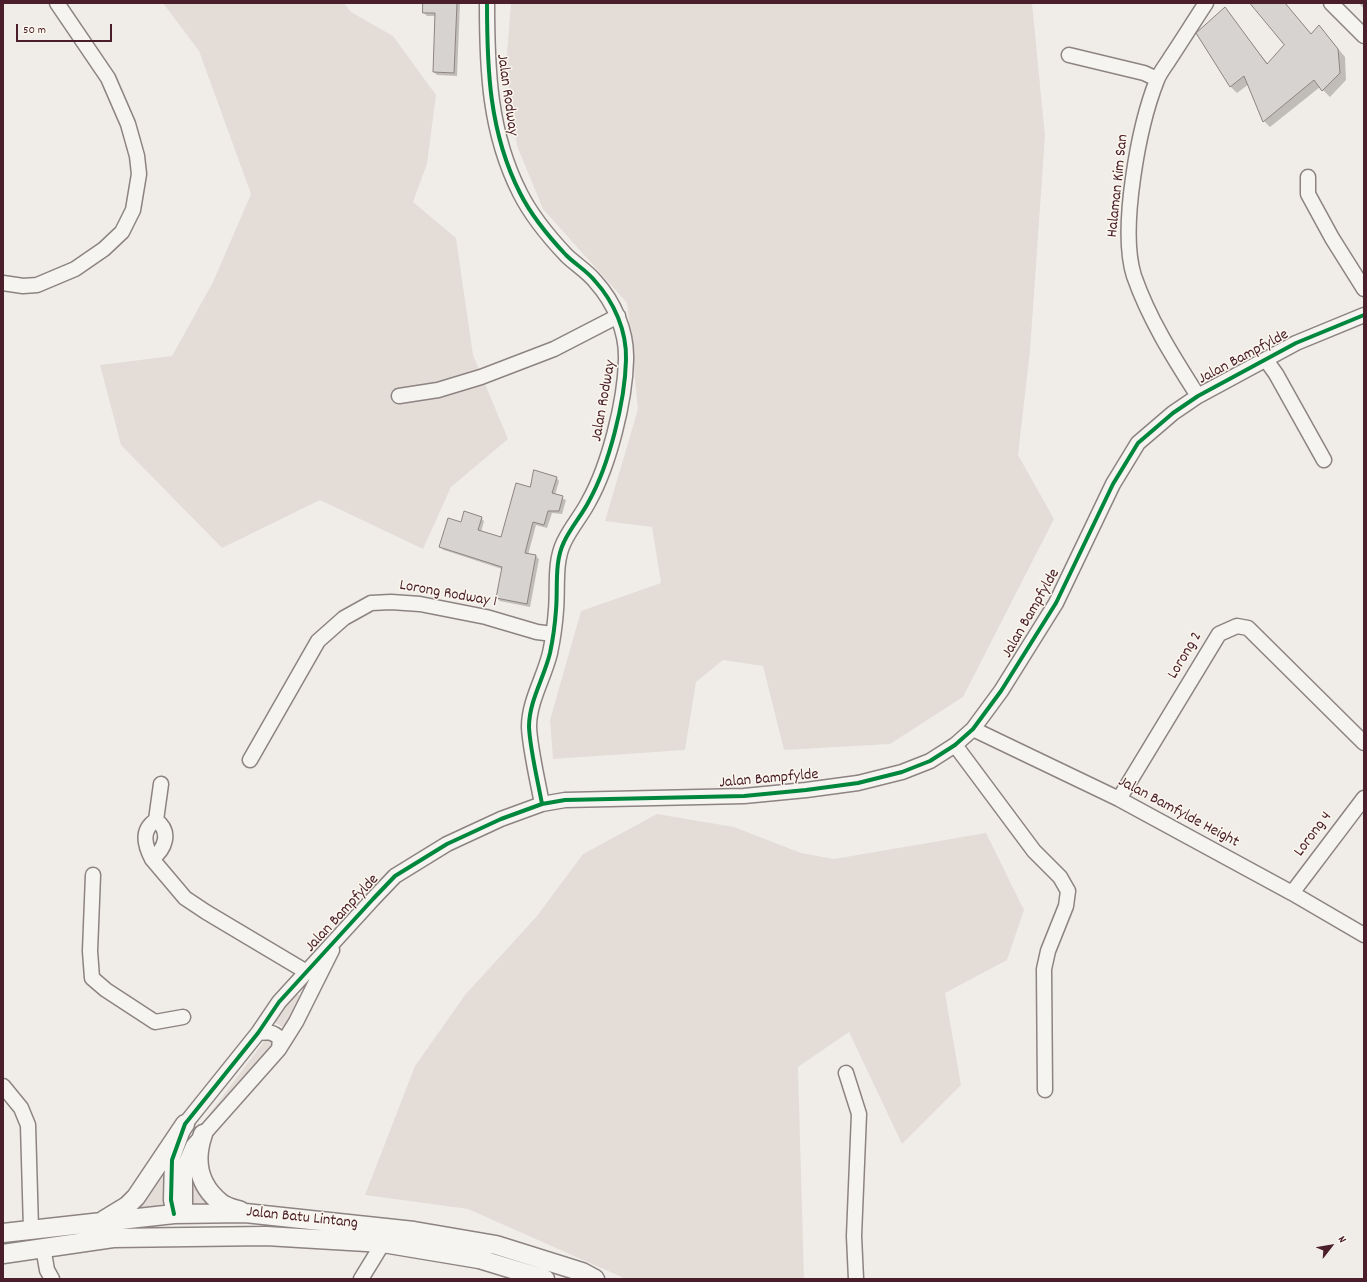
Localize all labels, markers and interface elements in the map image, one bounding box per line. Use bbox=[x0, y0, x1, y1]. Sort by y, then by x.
scale bar bbox=[18, 16, 114, 42]
text: 50 m bbox=[23, 22, 46, 39]
street label: Jalan Rodway bbox=[491, 53, 521, 137]
street label: Halaman Kim San bbox=[1104, 134, 1134, 238]
street label: Jalan Bampfylde bbox=[1196, 326, 1292, 390]
street label: Jalan Rodway bbox=[588, 359, 622, 443]
street label: Jalan Bampfylde bbox=[999, 566, 1065, 662]
street label: Lorong Rodway 1 bbox=[398, 577, 498, 613]
street label: Lorong 2 bbox=[1164, 629, 1208, 683]
street label: Jalan Bampfylde bbox=[719, 766, 819, 794]
street label: Jalan Bamfylde Height bbox=[1114, 773, 1242, 853]
street label: Lorong 4 bbox=[1291, 809, 1337, 861]
street label: Jalan Bampfylde bbox=[302, 871, 384, 957]
street label: Jalan Batu Lintang bbox=[245, 1204, 359, 1234]
north arrow bbox=[1311, 1226, 1351, 1266]
text: N bbox=[1333, 1233, 1350, 1246]

